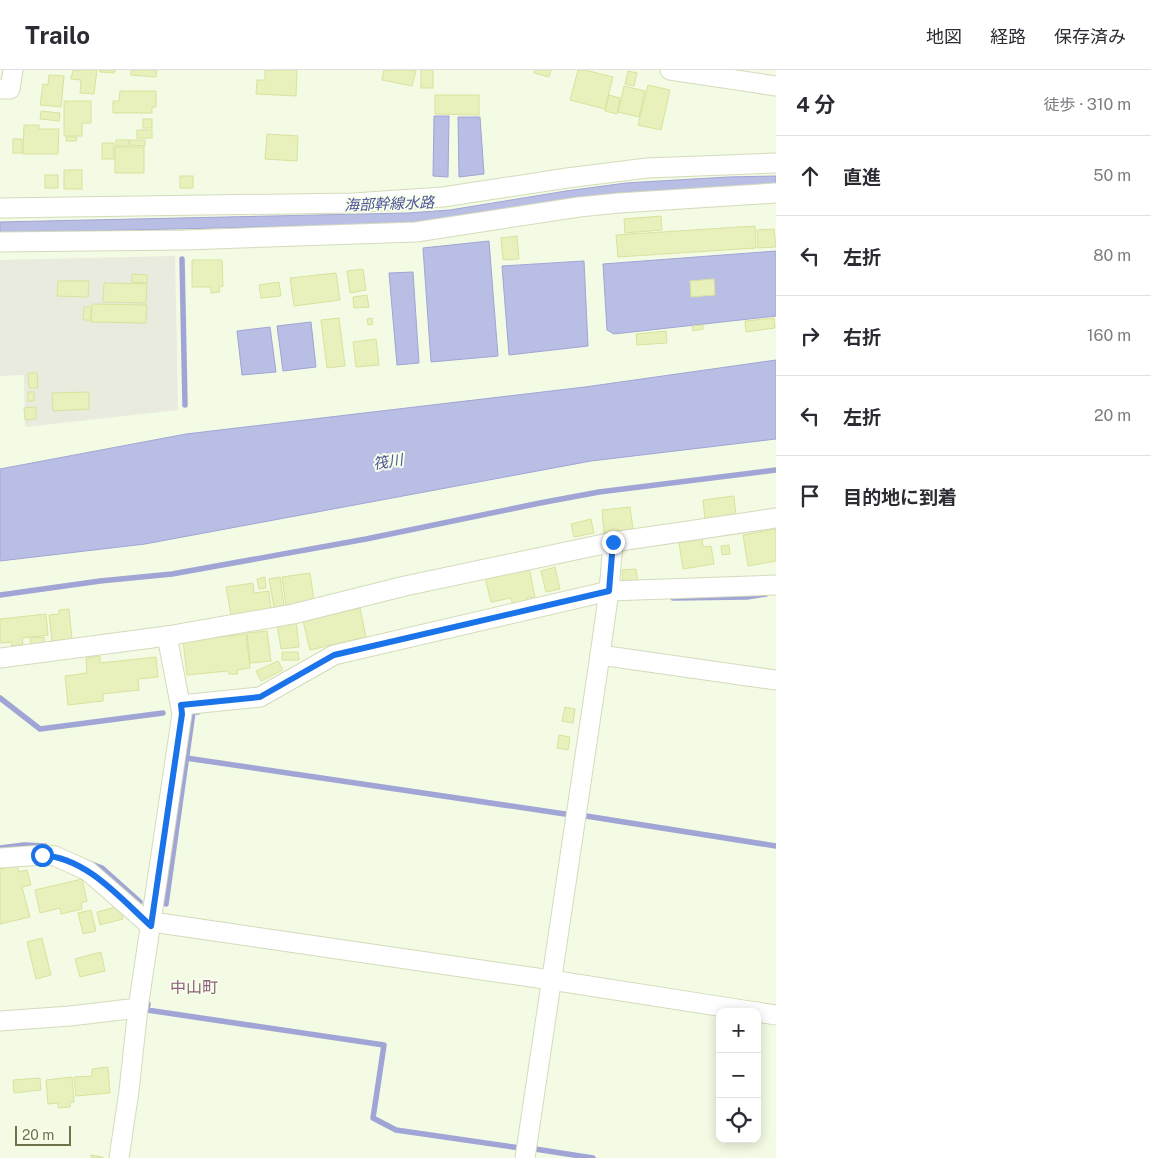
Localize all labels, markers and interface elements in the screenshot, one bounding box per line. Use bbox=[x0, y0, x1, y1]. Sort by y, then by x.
text: Trailo bbox=[25, 21, 90, 49]
text: 地図 bbox=[926, 26, 962, 47]
text: 経路 bbox=[990, 26, 1026, 47]
text: 保存済み bbox=[1054, 26, 1126, 47]
text: 4 分 bbox=[796, 92, 836, 117]
text: 徒歩 · 310 m bbox=[1044, 95, 1131, 114]
icon: ahead bbox=[796, 162, 824, 190]
text: 直進 bbox=[843, 166, 881, 188]
text: 50 m bbox=[1093, 166, 1131, 185]
water label: 海部幹線水路 bbox=[344, 193, 436, 214]
icon: left bbox=[796, 242, 824, 270]
text: 左折 bbox=[843, 246, 881, 268]
text: 80 m bbox=[1093, 246, 1131, 265]
icon: right bbox=[796, 322, 824, 350]
text: 右折 bbox=[843, 326, 881, 348]
text: 160 m bbox=[1087, 326, 1131, 345]
icon: left bbox=[796, 402, 824, 430]
text: 左折 bbox=[843, 406, 881, 428]
text: 20 m bbox=[1094, 406, 1131, 425]
water label: 筏川 bbox=[372, 450, 406, 472]
icon: arrive bbox=[796, 482, 824, 510]
text: 目的地に到着 bbox=[843, 486, 957, 508]
route end bbox=[602, 531, 625, 554]
route start bbox=[31, 844, 54, 867]
district label: 中山町 bbox=[170, 978, 218, 997]
map controls bbox=[716, 1008, 761, 1143]
button: + bbox=[716, 1008, 761, 1053]
button: − bbox=[716, 1053, 761, 1098]
button: locate bbox=[716, 1098, 761, 1143]
scale bar bbox=[15, 1123, 71, 1146]
text: 20 m bbox=[22, 1127, 54, 1143]

